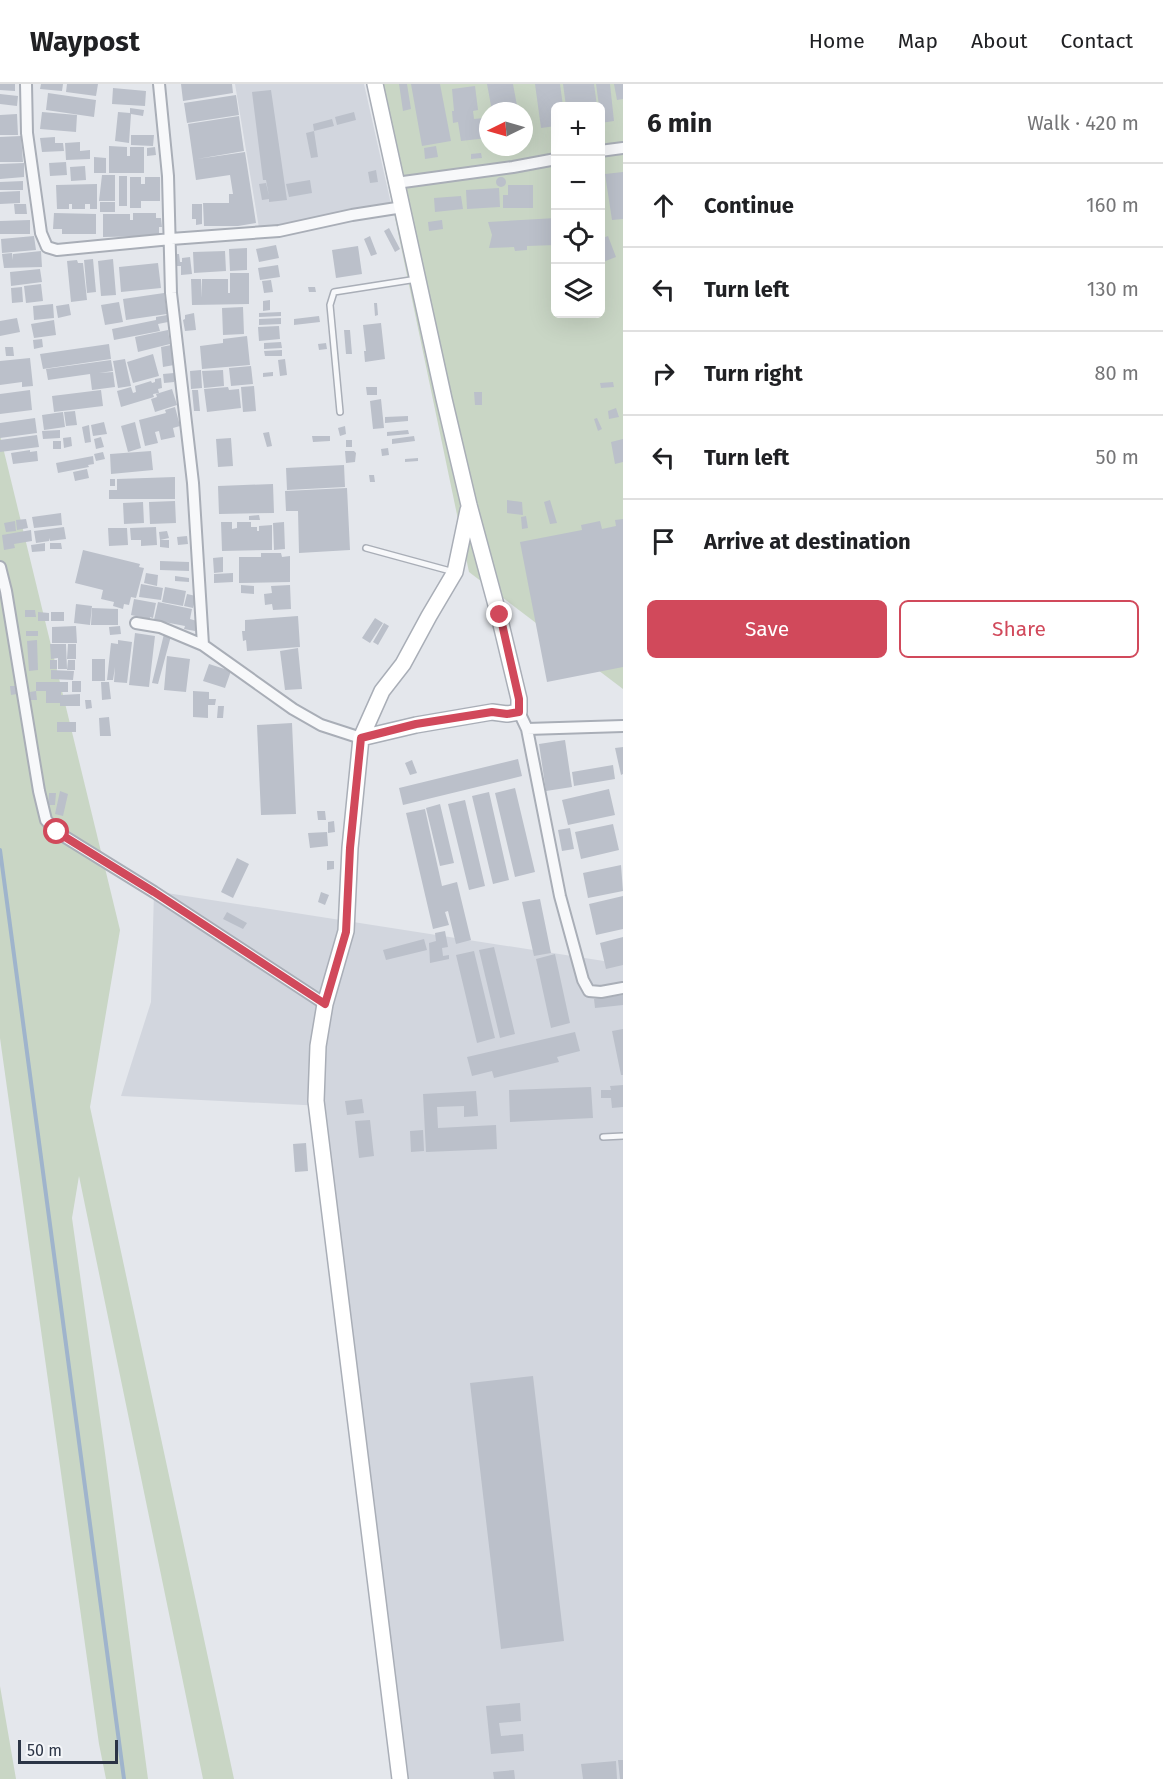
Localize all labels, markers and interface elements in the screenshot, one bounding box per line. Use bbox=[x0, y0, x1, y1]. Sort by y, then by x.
text: Waypost bbox=[30, 25, 140, 58]
text: Home bbox=[809, 28, 865, 54]
text: Map bbox=[898, 28, 938, 54]
text: About bbox=[971, 28, 1028, 54]
text: Contact bbox=[1061, 28, 1133, 54]
north arrow bbox=[479, 102, 533, 156]
map controls bbox=[551, 102, 605, 318]
button: + bbox=[551, 102, 605, 156]
text: 6 min bbox=[647, 108, 712, 139]
text: Walk · 420 m bbox=[1027, 111, 1139, 135]
button: − bbox=[551, 156, 605, 210]
icon: ahead bbox=[647, 189, 680, 222]
text: Continue bbox=[704, 192, 794, 219]
text: 160 m bbox=[1086, 193, 1139, 217]
button: locate bbox=[551, 210, 605, 264]
button: layers bbox=[551, 264, 605, 318]
icon: left bbox=[647, 273, 680, 306]
text: Turn left bbox=[704, 276, 789, 303]
text: 130 m bbox=[1087, 277, 1139, 301]
icon: right bbox=[647, 357, 680, 390]
text: Turn right bbox=[704, 360, 803, 387]
text: 80 m bbox=[1094, 361, 1139, 385]
icon: left bbox=[647, 441, 680, 474]
text: Turn left bbox=[704, 444, 789, 471]
text: 50 m bbox=[1095, 445, 1139, 469]
icon: arrive bbox=[647, 525, 680, 558]
text: Arrive at destination bbox=[704, 528, 911, 555]
button: Save bbox=[647, 600, 887, 658]
button: Share bbox=[899, 600, 1139, 658]
route end bbox=[486, 601, 512, 627]
route start bbox=[43, 818, 69, 844]
scale bar bbox=[18, 1737, 118, 1764]
text: 50 m bbox=[27, 1741, 62, 1760]

